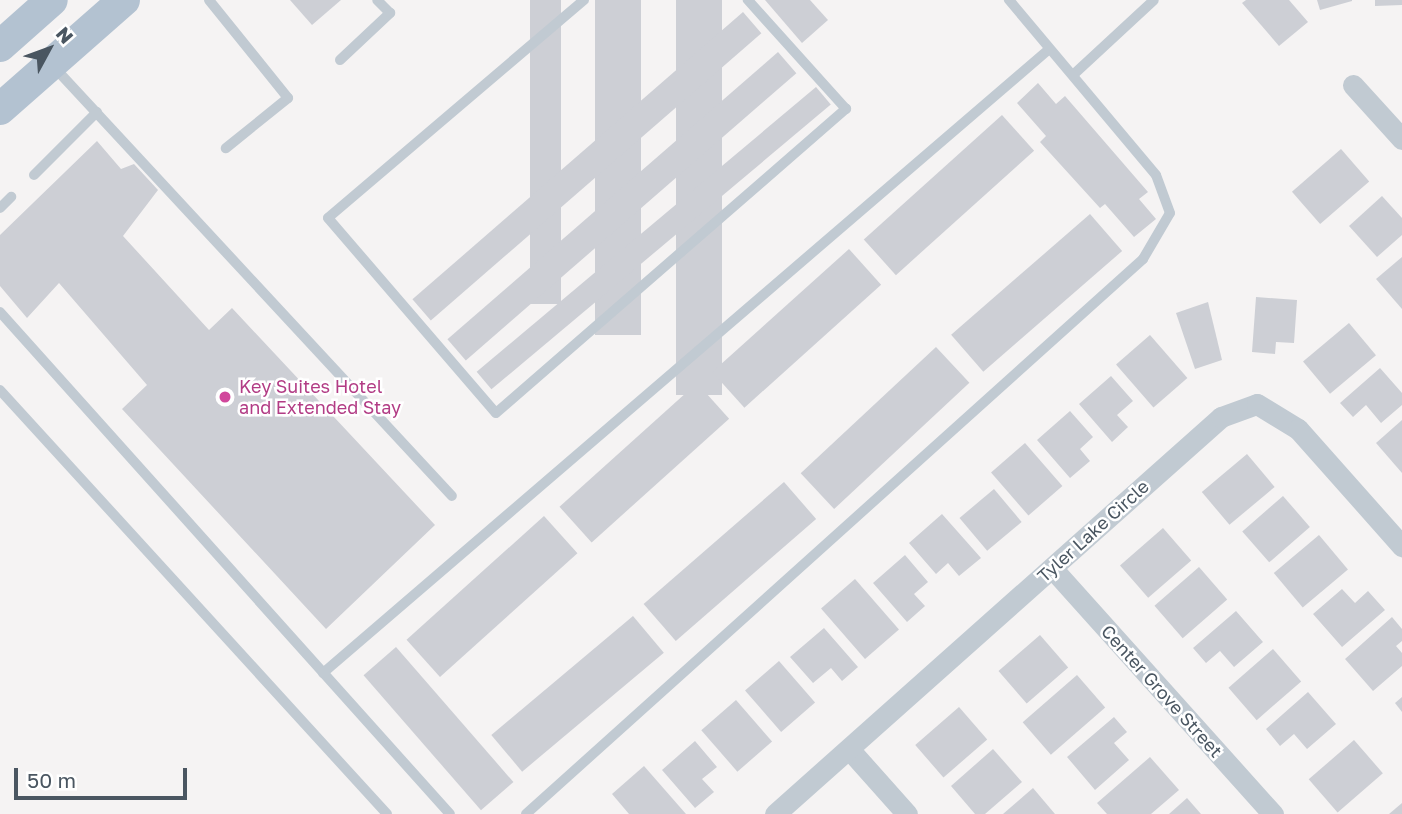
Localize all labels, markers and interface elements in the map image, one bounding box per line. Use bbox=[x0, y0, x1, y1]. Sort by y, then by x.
north arrow bbox=[14, 14, 84, 84]
text: N bbox=[52, 22, 79, 48]
place label: Key Suites Hotel and Extended Stay bbox=[239, 376, 401, 418]
marker: Key Suites Hotel and Extended Stay bbox=[217, 389, 233, 405]
street label: Tyler Lake Circle bbox=[1033, 475, 1153, 587]
street label: Center Grove Street bbox=[1097, 620, 1227, 762]
scale bar bbox=[18, 754, 191, 798]
text: 50 m bbox=[27, 767, 76, 793]

